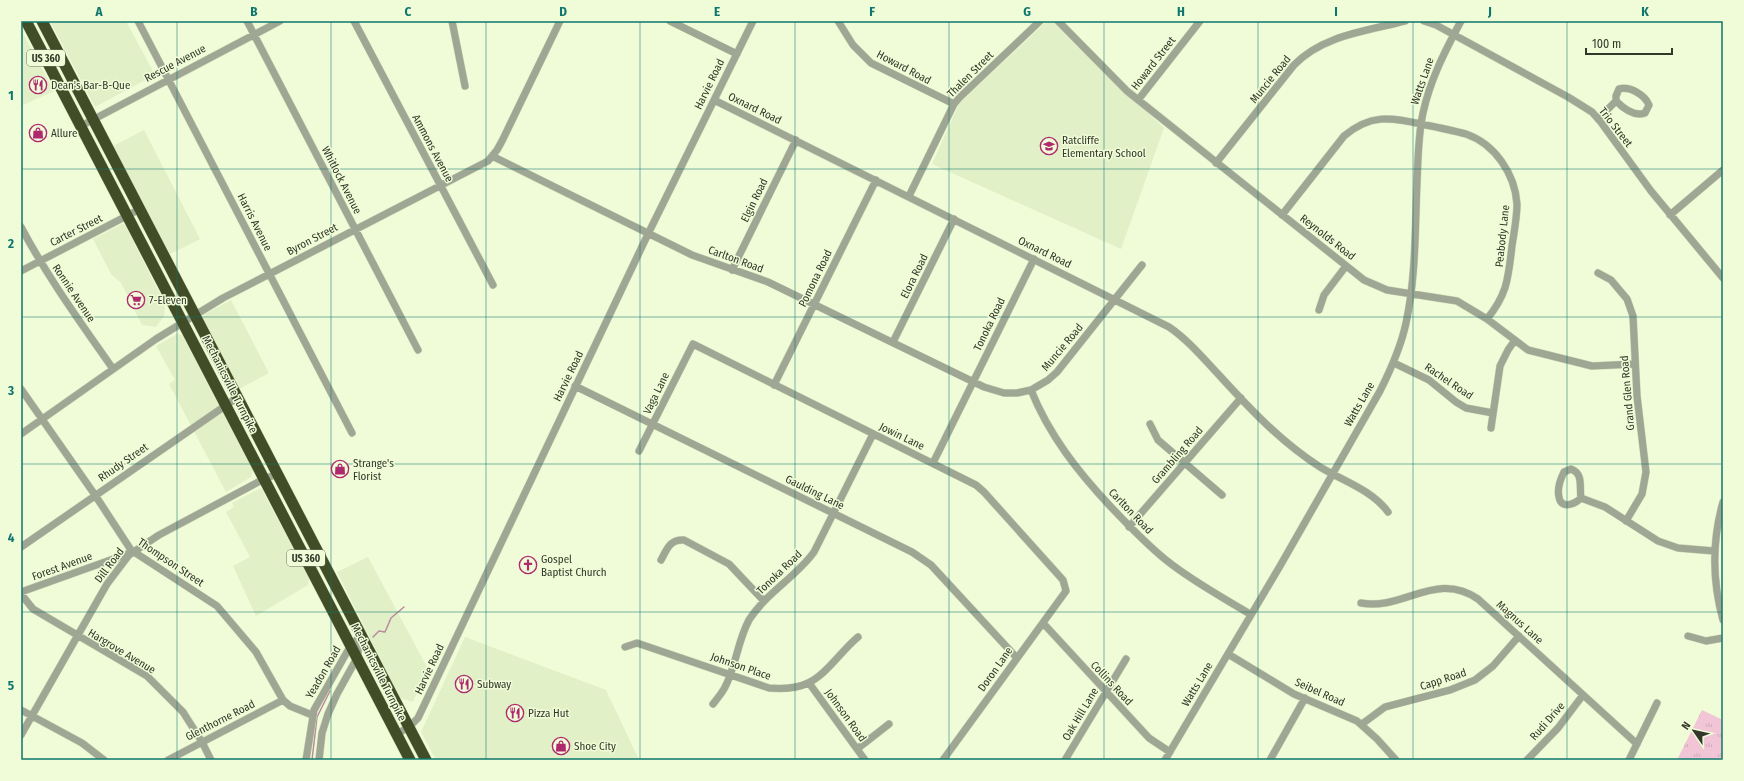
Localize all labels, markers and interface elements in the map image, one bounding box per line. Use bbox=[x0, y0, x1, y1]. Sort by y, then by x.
text: A bbox=[94, 4, 103, 19]
text: B bbox=[250, 4, 258, 19]
text: C bbox=[405, 4, 412, 19]
text: D bbox=[559, 4, 567, 19]
text: E bbox=[714, 4, 720, 19]
text: F bbox=[869, 4, 875, 19]
text: G bbox=[1023, 4, 1031, 19]
text: H bbox=[1177, 4, 1185, 19]
text: I bbox=[1334, 4, 1338, 19]
text: J bbox=[1487, 4, 1492, 19]
text: K bbox=[1641, 4, 1649, 19]
scale bar bbox=[1586, 30, 1672, 56]
street label: Howard Street bbox=[1129, 34, 1178, 93]
text: 100 m bbox=[1592, 37, 1621, 51]
street label: Rescue Avenue bbox=[142, 42, 208, 85]
street label: Howard Road bbox=[874, 48, 933, 87]
street label: Thalen Street bbox=[945, 48, 996, 100]
road number: US 360 bbox=[27, 50, 65, 66]
street label: Muncie Road bbox=[1247, 53, 1294, 106]
street label: Watts Lane bbox=[1408, 56, 1437, 107]
street label: Harvie Road bbox=[692, 57, 727, 112]
restaurant icon: Dean's Bar-B-Que bbox=[28, 75, 48, 95]
place label: Dean's Bar-B-Que bbox=[51, 79, 130, 92]
text: 1 bbox=[8, 88, 14, 103]
street label: Oxnard Road bbox=[726, 90, 784, 127]
street label: Trio Street bbox=[1596, 105, 1635, 150]
street label: Ammons Avenue bbox=[409, 112, 456, 184]
shop icon: Allure bbox=[28, 123, 48, 143]
place label: Allure bbox=[51, 127, 77, 140]
place label: Ratcliffe Elementary School bbox=[1062, 134, 1146, 160]
school or university icon: Ratcliffe Elementary School bbox=[1039, 136, 1059, 156]
street label: Whitlock Avenue bbox=[319, 144, 364, 216]
street label: Elgin Road bbox=[738, 176, 771, 224]
street label: Harris Avenue bbox=[234, 191, 275, 253]
street label: Peabody Lane bbox=[1493, 204, 1512, 268]
street label: Carter Street bbox=[48, 212, 105, 249]
street label: Reynolds Road bbox=[1297, 212, 1358, 263]
street label: Byron Street bbox=[285, 220, 340, 258]
street label: Oxnard Road bbox=[1016, 234, 1074, 271]
text: 2 bbox=[7, 236, 14, 251]
street label: Carlton Road bbox=[706, 243, 765, 275]
street label: Pomona Road bbox=[796, 247, 835, 309]
street label: Elora Road bbox=[898, 252, 931, 301]
street label: Ronnie Avenue bbox=[49, 262, 98, 325]
supermarket icon: 7-Eleven bbox=[126, 290, 146, 310]
place label: 7-Eleven bbox=[149, 294, 187, 307]
street label: Tonoka Road bbox=[971, 295, 1008, 353]
street label: Muncie Road bbox=[1039, 321, 1086, 374]
street label: Mechanicsville Turnpike bbox=[199, 333, 260, 435]
street label: Harvie Road bbox=[551, 349, 586, 404]
street label: Grand Glen Road bbox=[1618, 355, 1637, 431]
street label: Rachel Road bbox=[1422, 361, 1475, 402]
street label: Vaga Lane bbox=[641, 370, 672, 416]
street label: Watts Lane bbox=[1342, 380, 1377, 429]
text: 3 bbox=[7, 383, 14, 398]
street label: Jowin Lane bbox=[877, 420, 926, 453]
street label: Grambling Road bbox=[1149, 424, 1206, 487]
street label: Rhudy Street bbox=[96, 440, 151, 484]
place label: Strange's Florist bbox=[353, 457, 394, 483]
shop icon: Strange's Florist bbox=[330, 459, 350, 479]
street label: Gaulding Lane bbox=[783, 473, 846, 512]
street label: Carlton Road bbox=[1106, 486, 1155, 537]
text: 4 bbox=[8, 530, 15, 545]
street label: Thompson Street bbox=[135, 536, 207, 590]
street label: Dill Road bbox=[92, 545, 127, 585]
street label: Tonoka Road bbox=[754, 548, 805, 597]
street label: Forest Avenue bbox=[30, 550, 94, 583]
road number: US 360 bbox=[287, 550, 325, 566]
place label: Gospel Baptist Church bbox=[541, 553, 607, 579]
church icon: Gospel Baptist Church bbox=[518, 555, 538, 575]
street label: Magnus Lane bbox=[1494, 598, 1546, 647]
street label: Mechanicsville Turnpike bbox=[348, 621, 409, 723]
street label: Hargrove Avenue bbox=[86, 626, 158, 677]
street label: Harvie Road bbox=[412, 642, 447, 697]
street label: Yeadon Road bbox=[303, 644, 344, 701]
street label: Doron Lane bbox=[975, 645, 1015, 694]
street label: Johnson Place bbox=[709, 650, 773, 683]
street label: Collins Road bbox=[1088, 659, 1135, 708]
street label: Watts Lane bbox=[1179, 660, 1216, 709]
street label: Capp Road bbox=[1418, 666, 1468, 693]
restaurant icon: Subway bbox=[454, 674, 474, 694]
street label: Seibel Road bbox=[1293, 676, 1347, 709]
text: 5 bbox=[8, 678, 14, 693]
place label: Subway bbox=[477, 678, 511, 691]
street label: Johnson Road bbox=[822, 686, 869, 744]
street label: Oak Hill Lane bbox=[1060, 686, 1101, 743]
street label: Glenthorne Road bbox=[183, 697, 257, 743]
street label: Rudi Drive bbox=[1527, 700, 1567, 743]
restaurant icon: Pizza Hut bbox=[505, 703, 525, 723]
place label: Pizza Hut bbox=[528, 707, 569, 720]
north arrow bbox=[1674, 711, 1714, 751]
text: N bbox=[1679, 719, 1693, 732]
shop icon: Shoe City bbox=[551, 736, 571, 756]
place label: Shoe City bbox=[574, 740, 616, 753]

